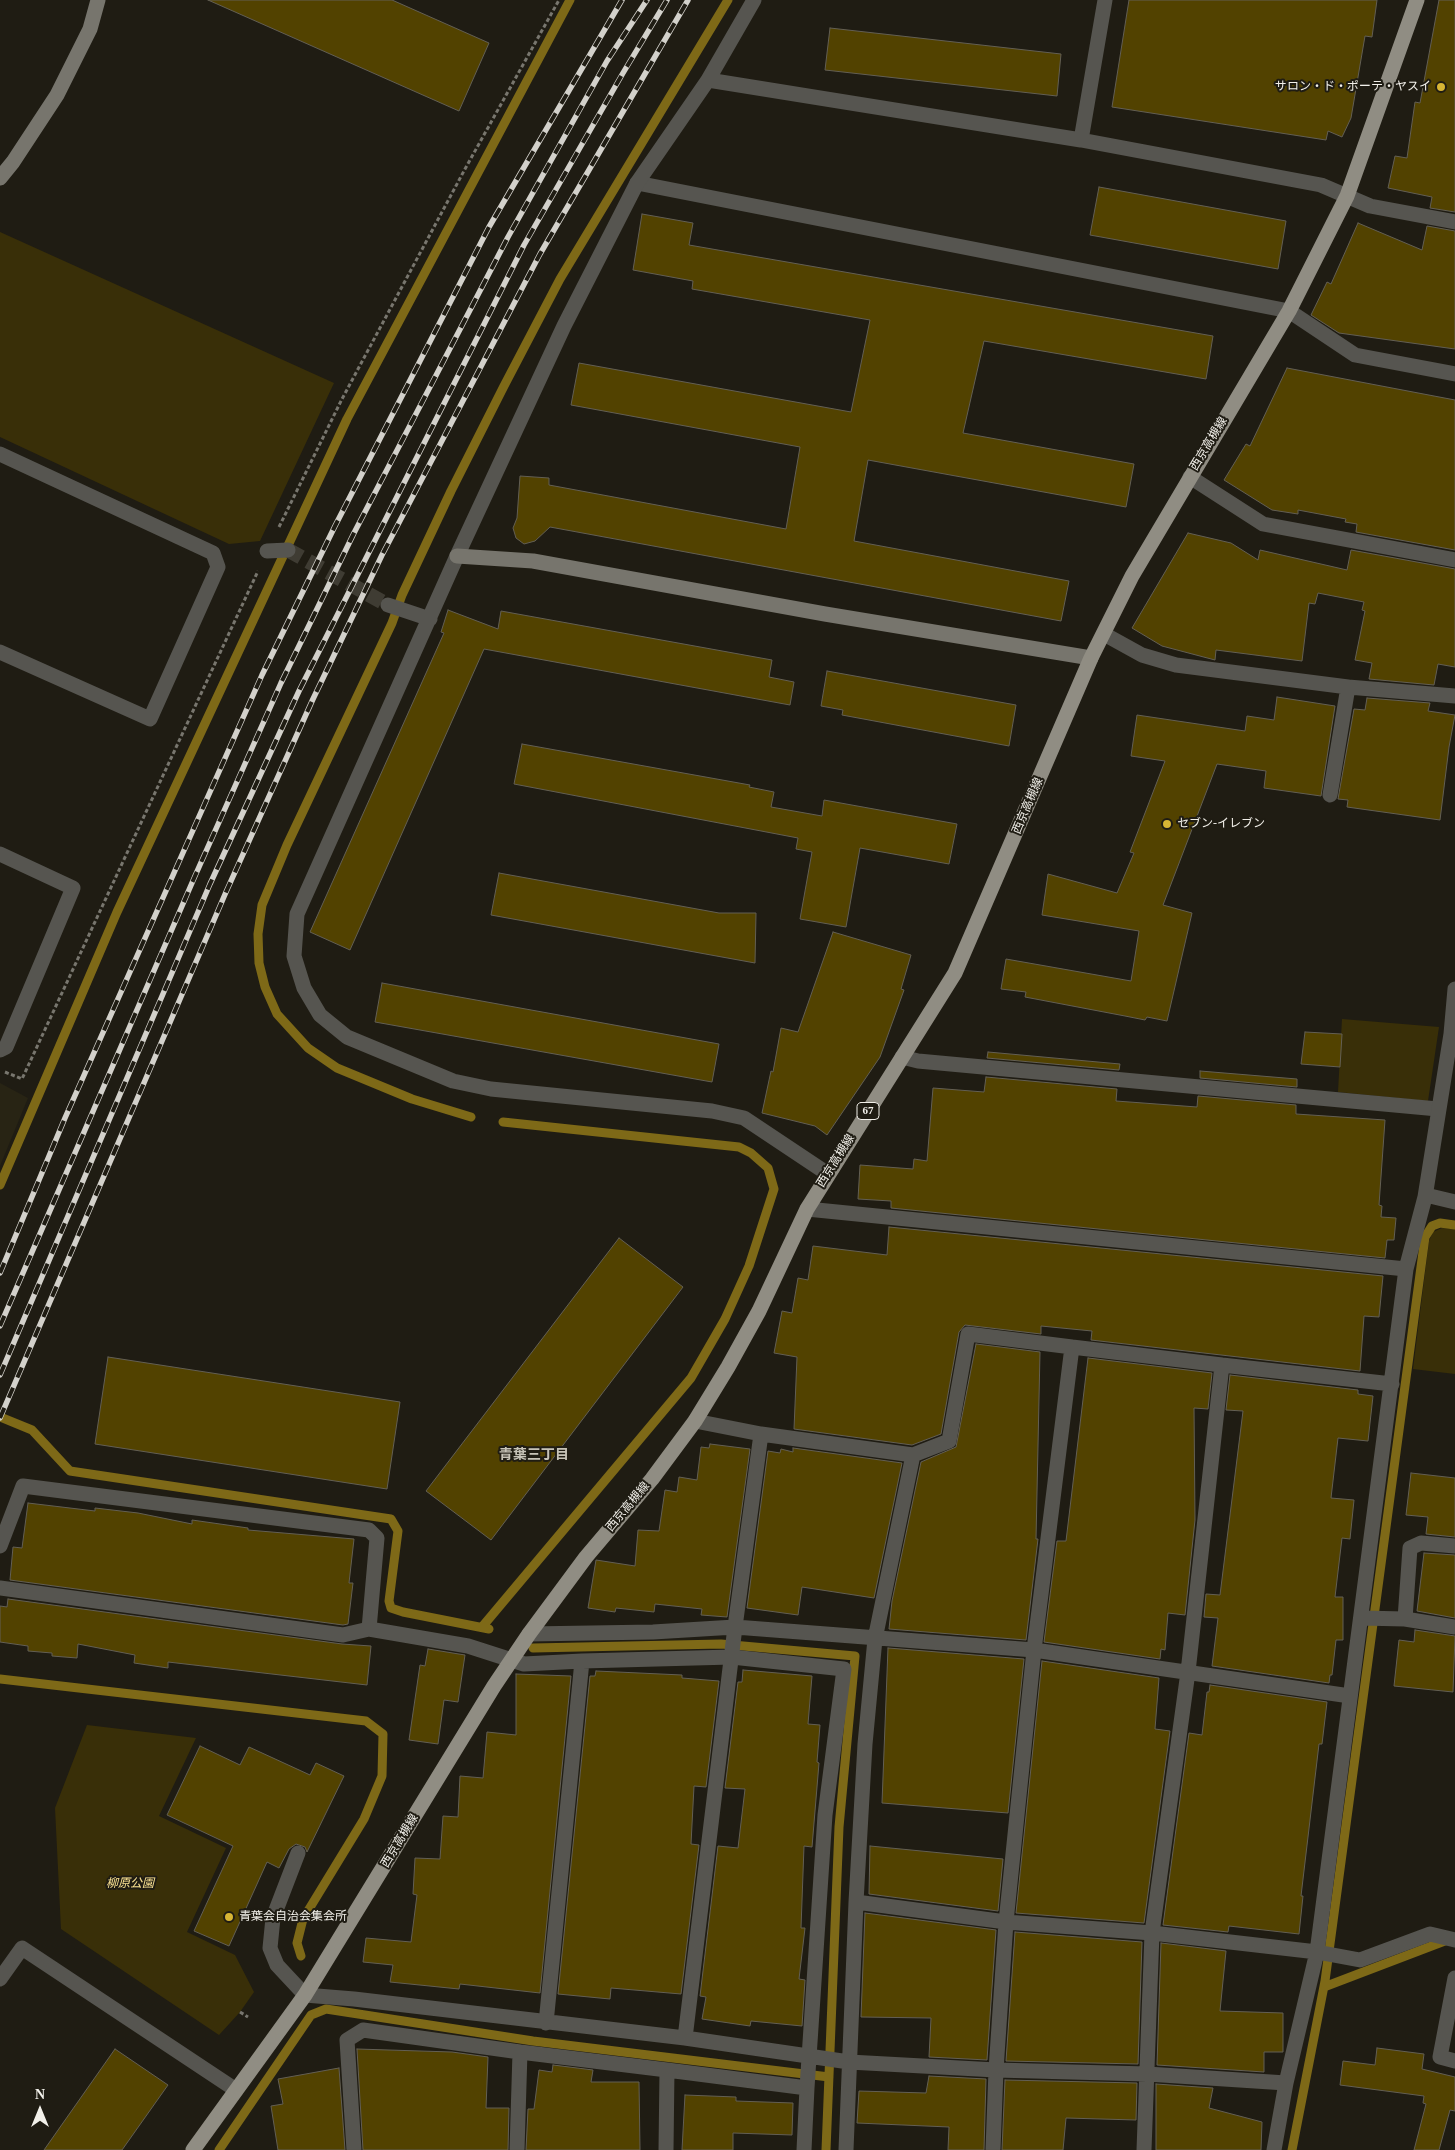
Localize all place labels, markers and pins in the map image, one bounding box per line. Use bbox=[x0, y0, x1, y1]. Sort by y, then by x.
place label: サロン・ド・ポーテ・ヤスイ bbox=[1275, 80, 1431, 94]
marker: サロン・ド・ポーテ・ヤスイ bbox=[1435, 81, 1447, 93]
place label: セブン-イレブン bbox=[1177, 817, 1265, 831]
marker: セブン-イレブン bbox=[1161, 818, 1173, 830]
place label: 青葉会自治会集会所 bbox=[239, 1910, 347, 1924]
marker: 青葉会自治会集会所 bbox=[223, 1911, 235, 1923]

